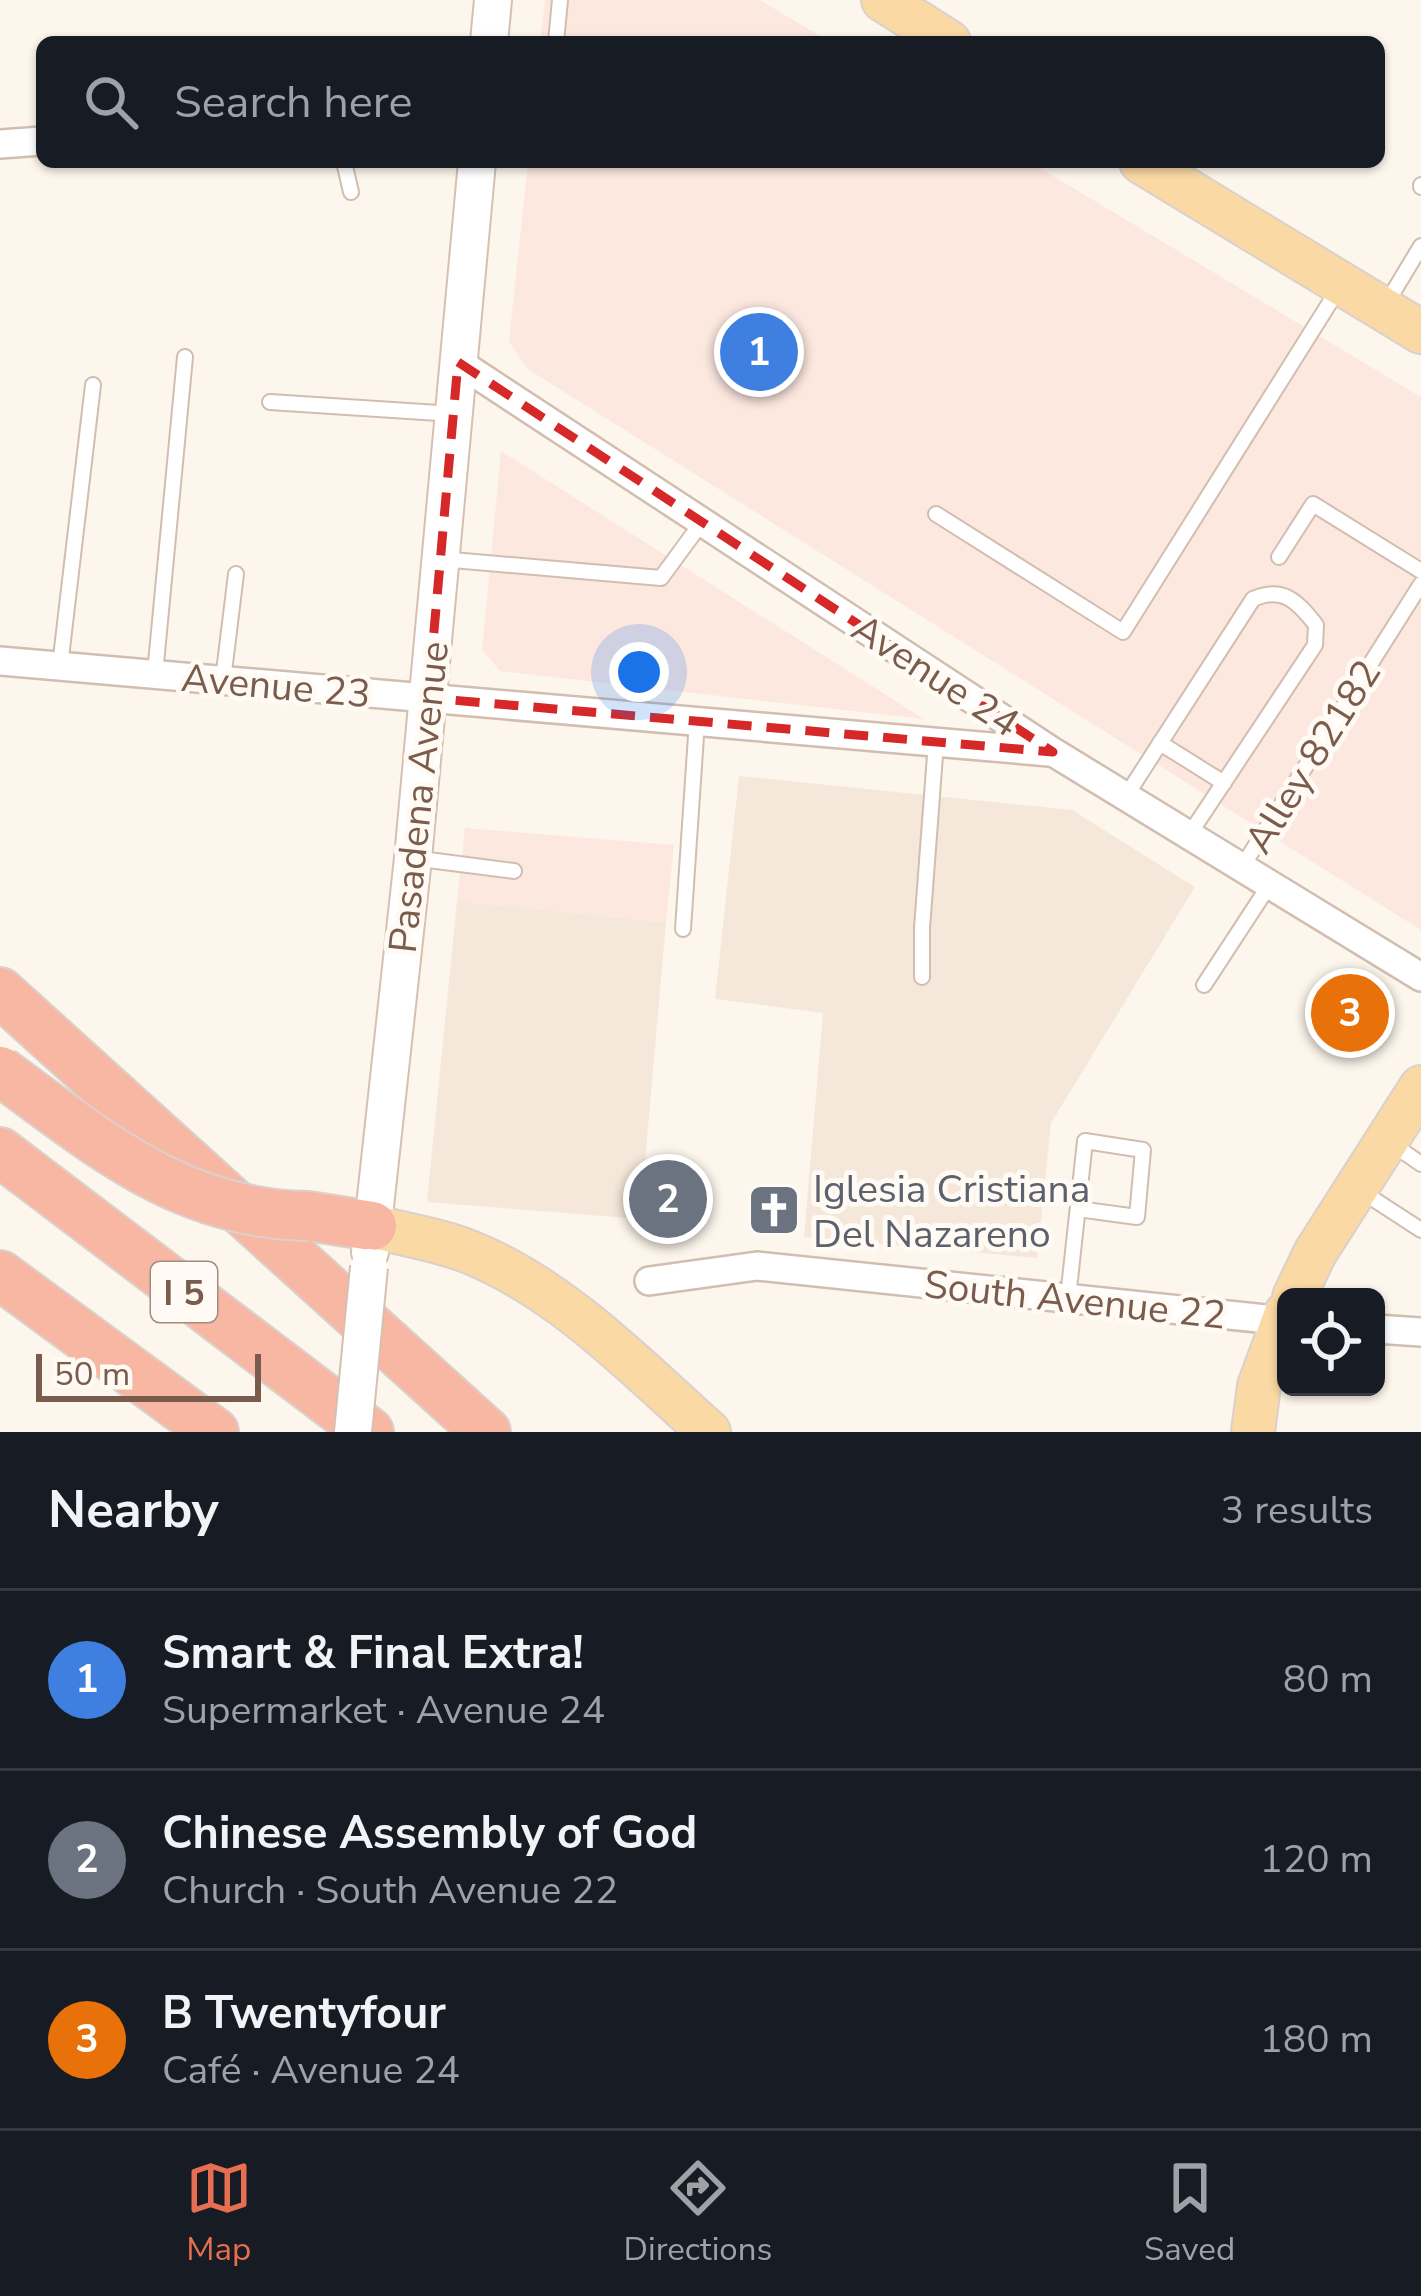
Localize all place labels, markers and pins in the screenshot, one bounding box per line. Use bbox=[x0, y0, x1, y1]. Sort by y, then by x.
pin: 1 bbox=[720, 307, 798, 397]
pin: 3 bbox=[1311, 968, 1389, 1058]
pin: 2 bbox=[629, 1154, 707, 1244]
place label: Iglesia Cristiana Del Nazareno bbox=[813, 1163, 1090, 1261]
church icon: Iglesia Cristiana Del Nazareno bbox=[746, 1182, 802, 1238]

